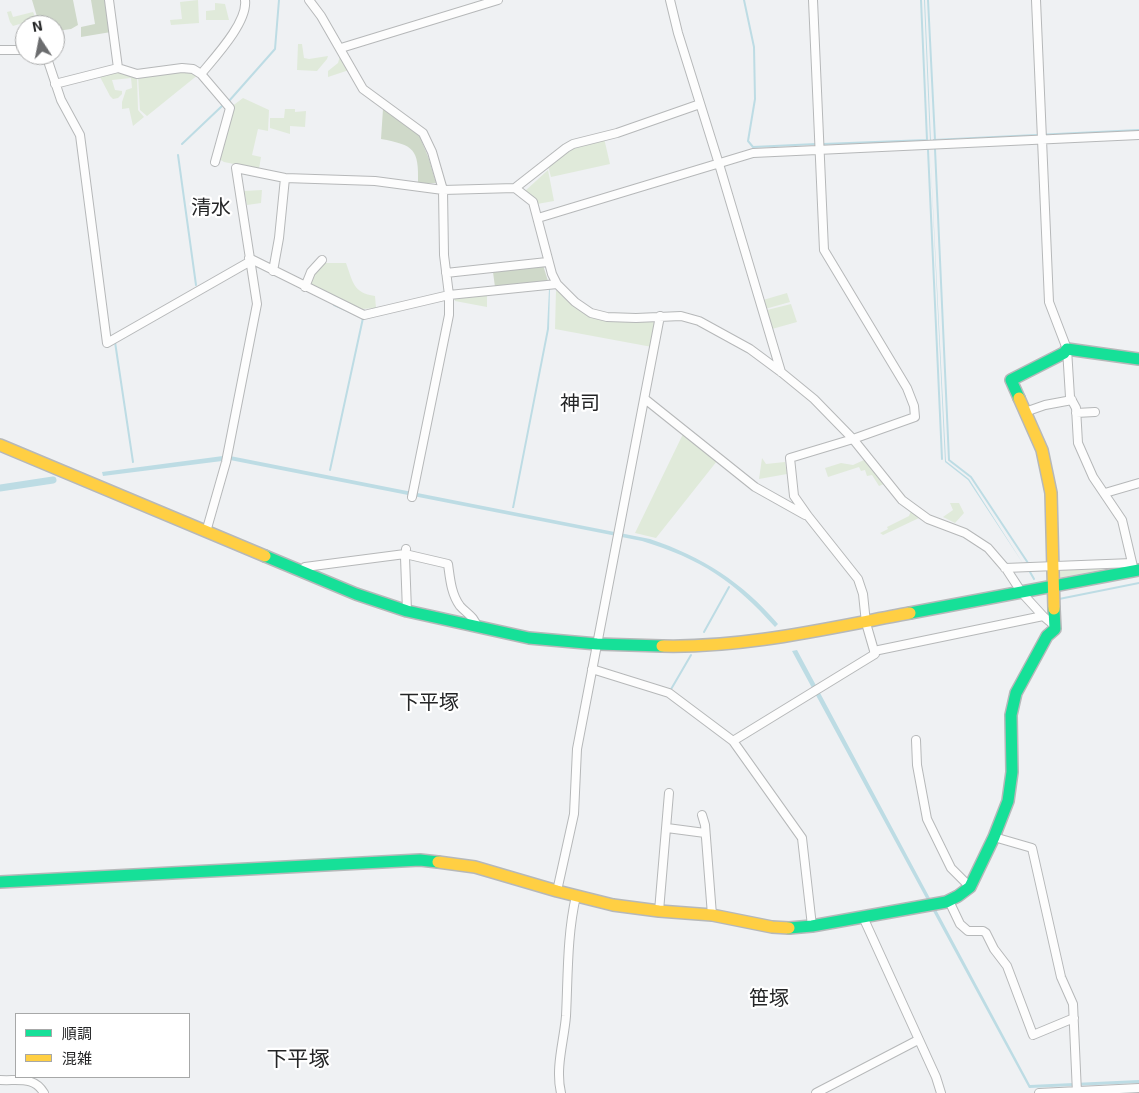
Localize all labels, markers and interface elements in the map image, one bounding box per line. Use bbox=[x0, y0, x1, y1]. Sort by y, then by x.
north arrow bbox=[15, 15, 65, 65]
text: N bbox=[31, 16, 44, 35]
district label: 清水 bbox=[191, 195, 231, 219]
district label: 神司 bbox=[560, 391, 600, 415]
district label: 下平塚 bbox=[399, 690, 459, 714]
district label: 笹塚 bbox=[749, 986, 789, 1010]
legend bbox=[15, 1013, 190, 1078]
text: 順調 bbox=[62, 1024, 92, 1042]
district label: 下平塚 bbox=[267, 1046, 329, 1072]
text: 混雑 bbox=[62, 1049, 92, 1067]

